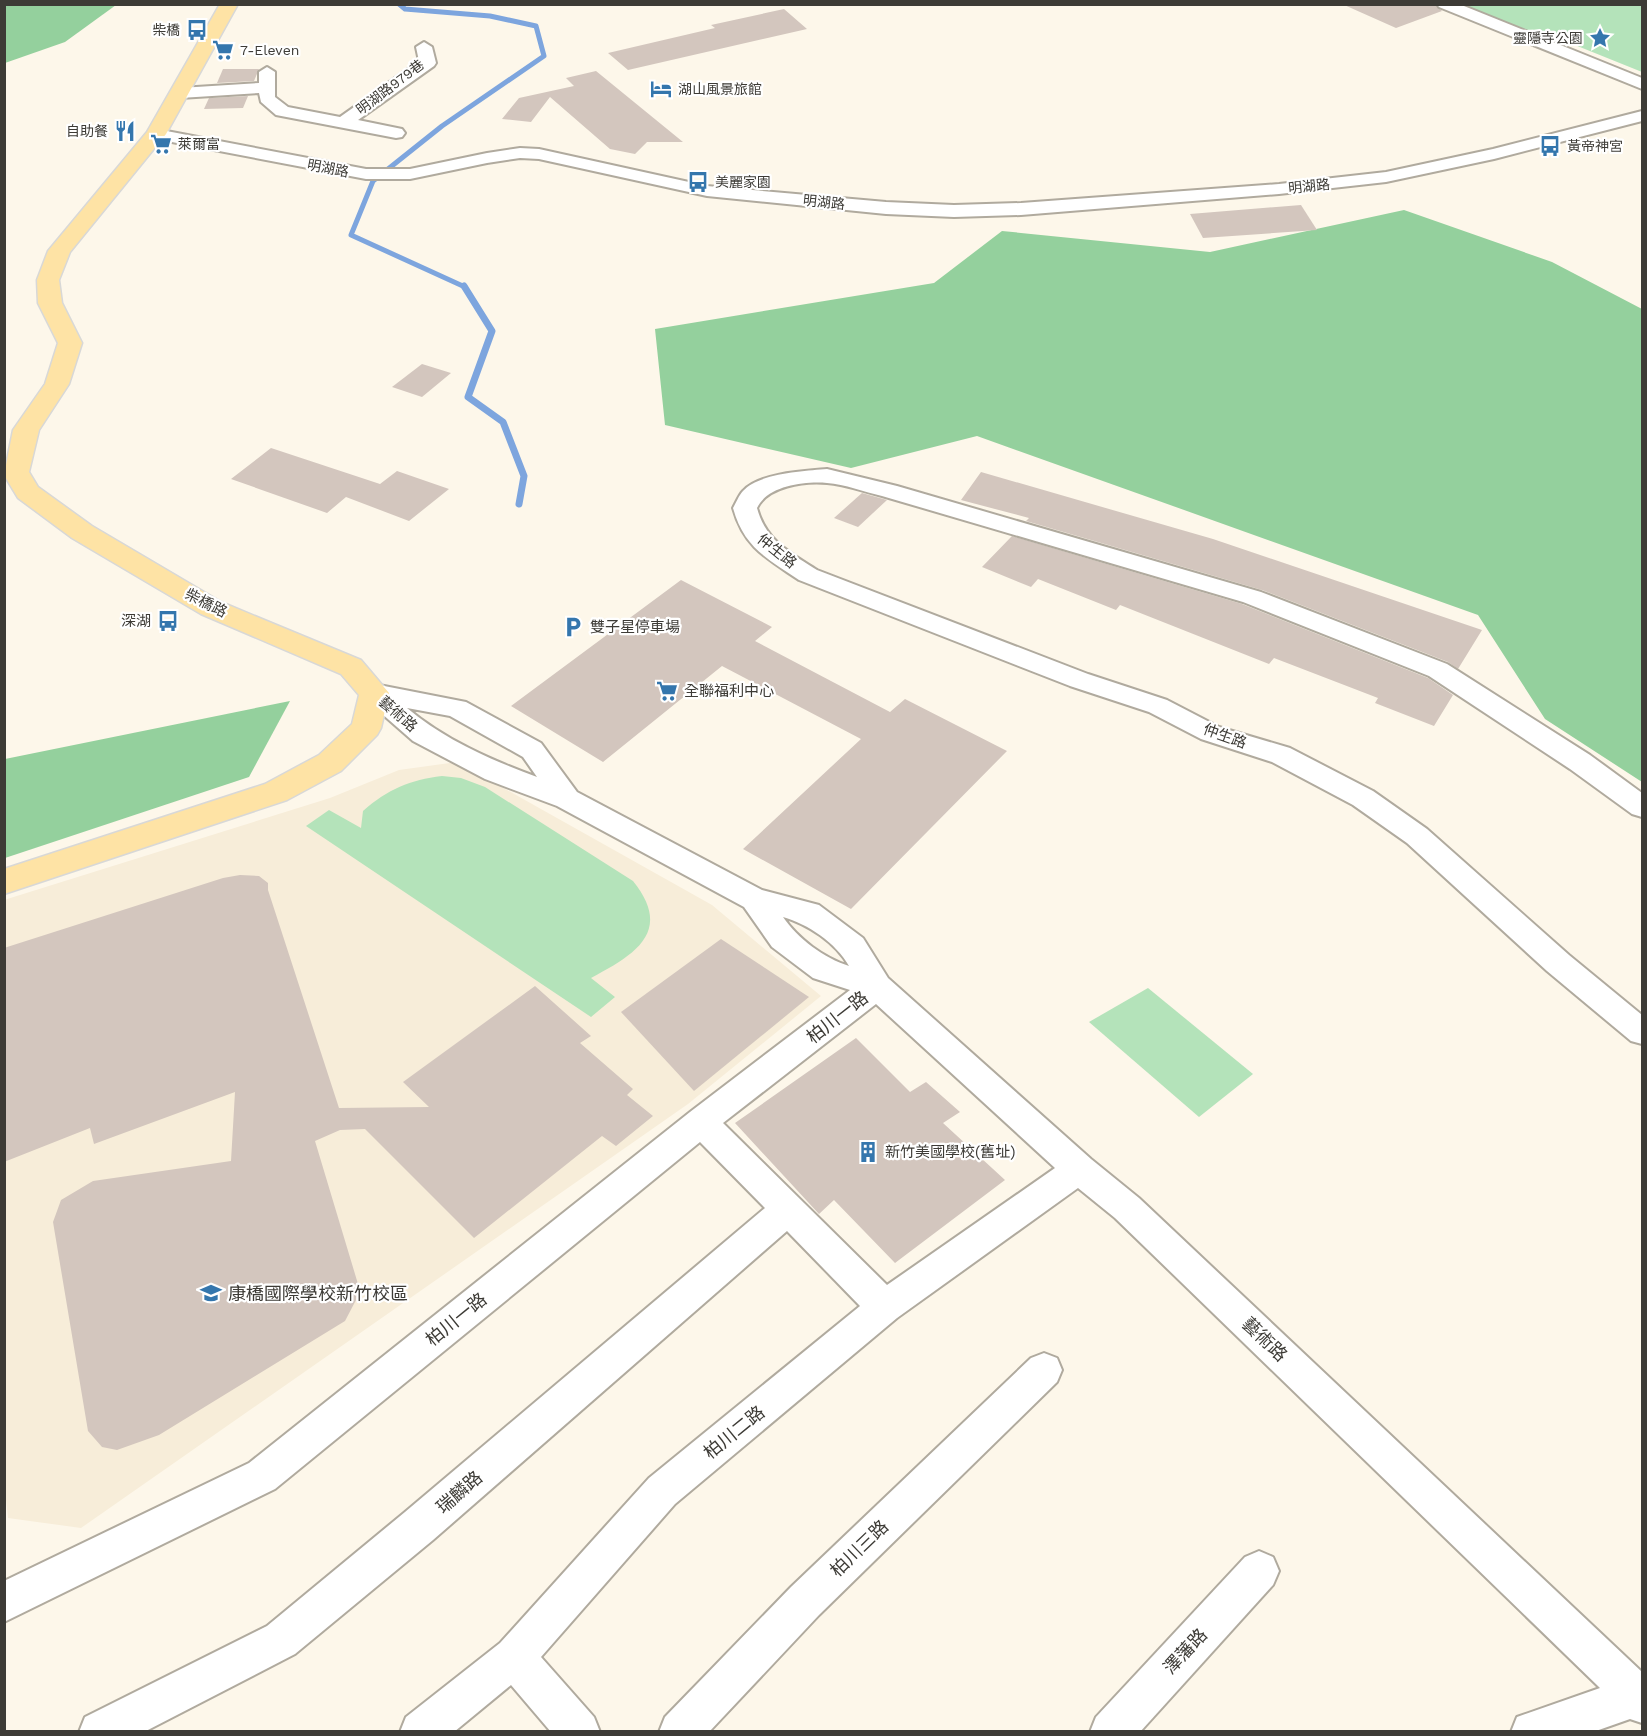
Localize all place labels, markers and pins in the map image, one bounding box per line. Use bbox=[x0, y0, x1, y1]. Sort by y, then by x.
bus stop icon: 柴橋 bbox=[185, 18, 209, 42]
place label: 柴橋 bbox=[152, 22, 180, 38]
place icon: 靈隱寺公園 bbox=[1588, 26, 1612, 50]
place label: 靈隱寺公園 bbox=[1513, 30, 1583, 46]
supermarket icon: 7-Eleven bbox=[211, 38, 235, 62]
place label: 7-Eleven bbox=[240, 42, 299, 58]
hotel icon: 湖山風景旅館 bbox=[649, 77, 673, 101]
place label: 湖山風景旅館 bbox=[678, 81, 762, 97]
restaurant icon: 自助餐 bbox=[113, 119, 137, 143]
place label: 自助餐 bbox=[66, 123, 108, 139]
supermarket icon: 萊爾富 bbox=[149, 132, 173, 156]
bus stop icon: 黃帝神宮 bbox=[1538, 134, 1562, 158]
place label: 萊爾富 bbox=[178, 136, 220, 152]
place label: 黃帝神宮 bbox=[1567, 138, 1623, 154]
bus stop icon: 美麗家園 bbox=[686, 170, 710, 194]
place label: 美麗家園 bbox=[715, 174, 771, 190]
bus stop icon: 深湖 bbox=[156, 609, 180, 633]
place label: 深湖 bbox=[121, 612, 151, 630]
parking icon: 雙子星停車場 bbox=[561, 615, 585, 639]
place label: 雙子星停車場 bbox=[590, 618, 680, 636]
supermarket icon: 全聯福利中心 bbox=[655, 679, 679, 703]
place label: 全聯福利中心 bbox=[684, 682, 774, 700]
building icon: 新竹美國學校(舊址) bbox=[856, 1140, 880, 1164]
place label: 新竹美國學校(舊址) bbox=[885, 1143, 1016, 1161]
school or university icon: 康橋國際學校新竹校區 bbox=[199, 1281, 223, 1305]
place label: 康橋國際學校新竹校區 bbox=[228, 1283, 408, 1304]

